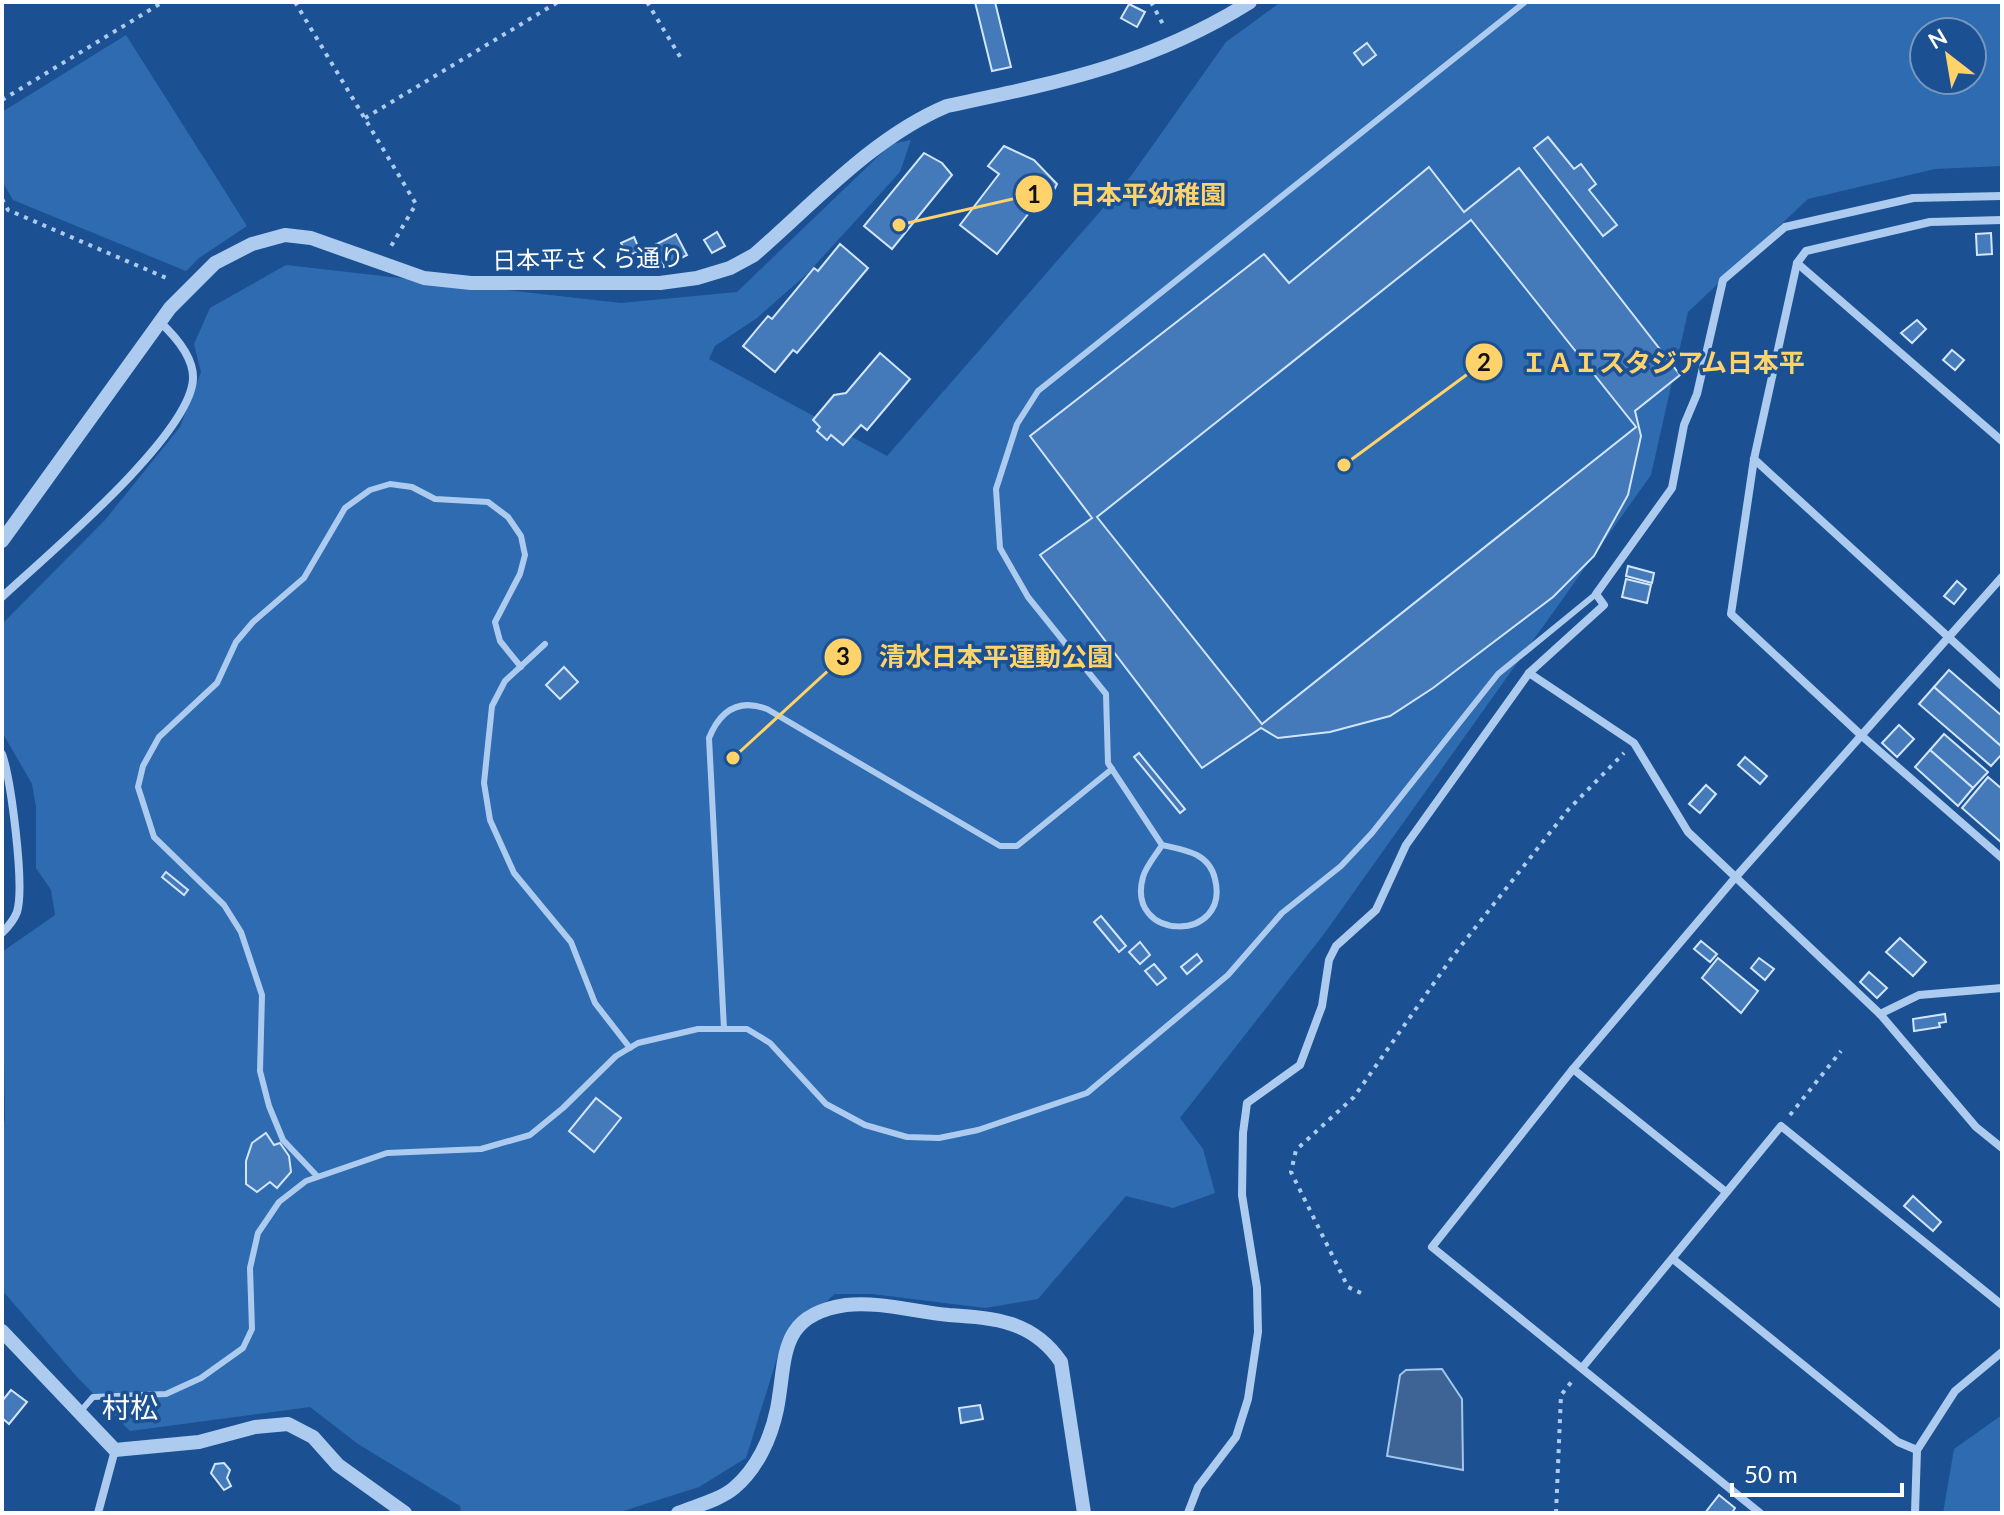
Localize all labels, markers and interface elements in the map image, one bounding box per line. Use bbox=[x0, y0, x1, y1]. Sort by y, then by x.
north arrow bbox=[1908, 16, 1988, 96]
text: N bbox=[1923, 22, 1952, 54]
callout: 日本平幼稚園 bbox=[1014, 169, 1242, 219]
text: 日本平幼稚園 bbox=[1070, 178, 1226, 210]
text: 1 bbox=[1027, 179, 1041, 208]
street label: 日本平さくら通り bbox=[492, 242, 684, 274]
callout: ＩＡＩスタジアム日本平 bbox=[1464, 337, 1822, 387]
text: ＩＡＩスタジアム日本平 bbox=[1521, 346, 1805, 378]
text: 2 bbox=[1477, 347, 1491, 376]
callout: 清水日本平運動公園 bbox=[823, 632, 1129, 682]
text: 清水日本平運動公園 bbox=[879, 640, 1113, 672]
text: 3 bbox=[836, 641, 850, 670]
district label: 村松 bbox=[102, 1390, 158, 1424]
scale bar bbox=[1732, 1447, 1902, 1497]
text: 50 m bbox=[1744, 1459, 1798, 1488]

